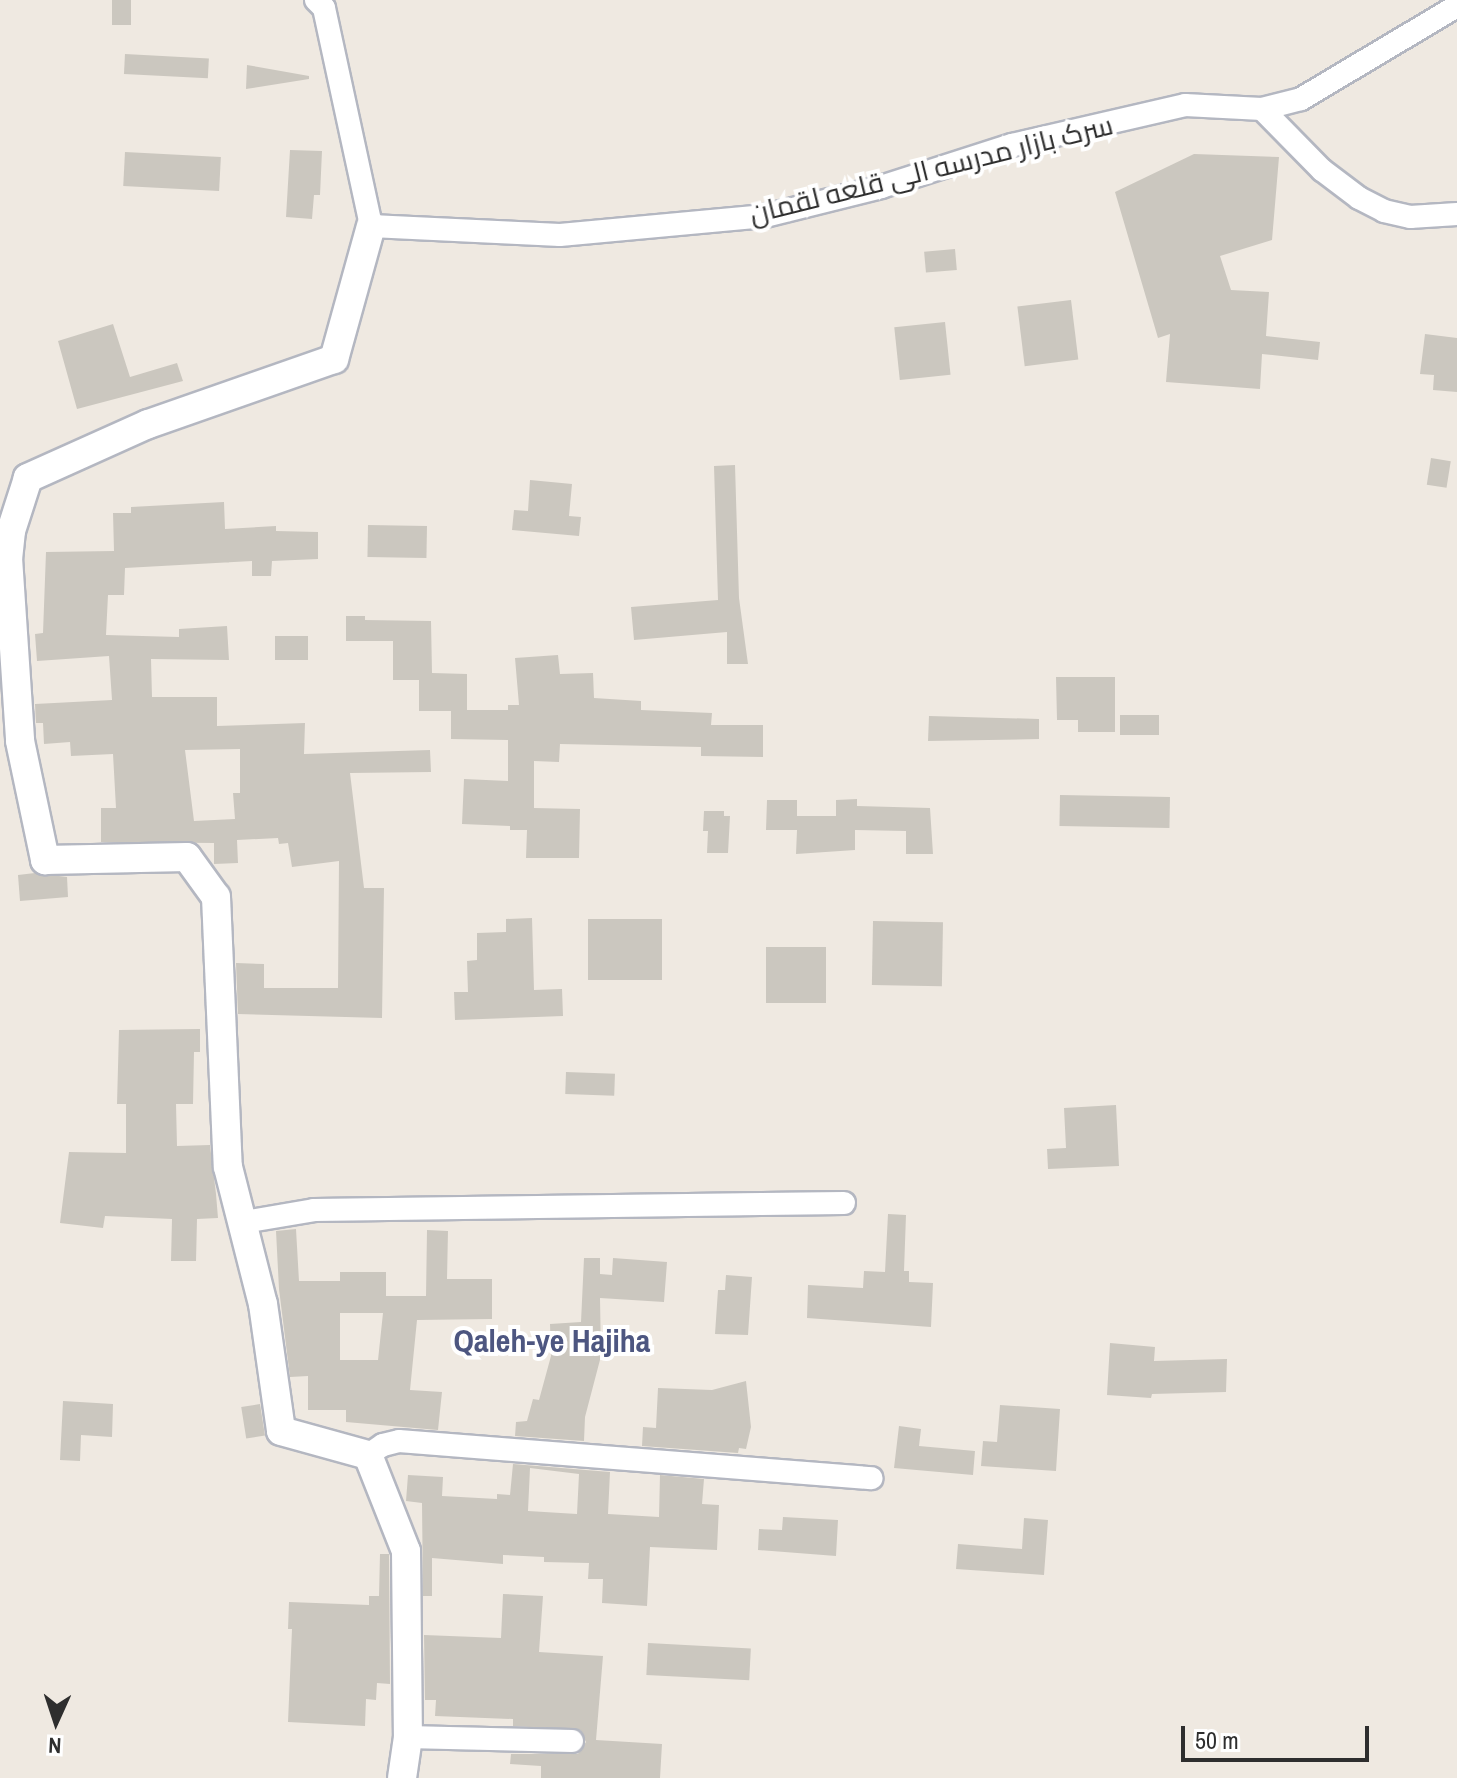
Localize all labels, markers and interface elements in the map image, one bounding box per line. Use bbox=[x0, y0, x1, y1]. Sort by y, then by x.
street label: سرک بازار مدرسه الی قلعه لقمان bbox=[746, 108, 1116, 230]
district label: Qaleh-ye Hajiha bbox=[454, 1322, 650, 1360]
north arrow bbox=[16, 1682, 96, 1762]
scale bar bbox=[1185, 1710, 1373, 1760]
text: 50 m bbox=[1195, 1724, 1239, 1756]
text: N bbox=[47, 1731, 62, 1761]

